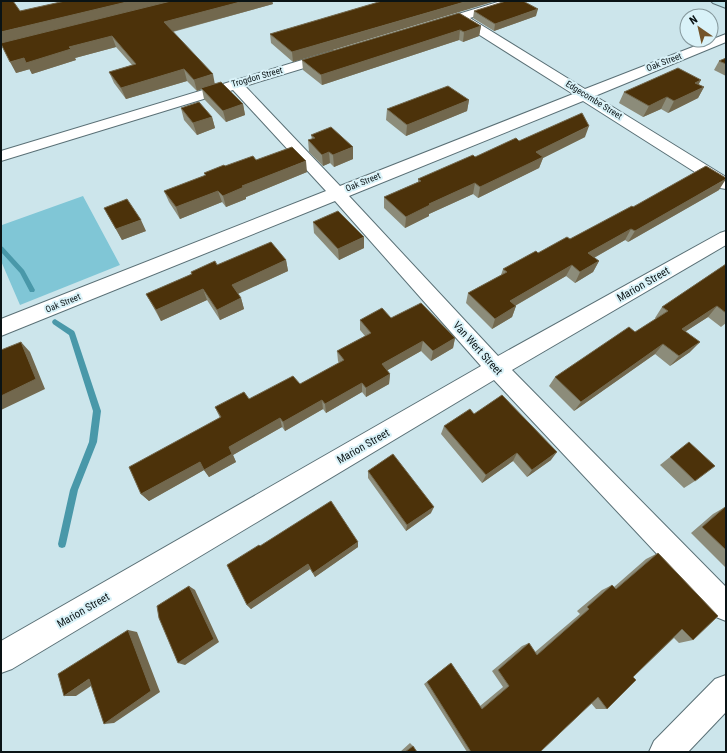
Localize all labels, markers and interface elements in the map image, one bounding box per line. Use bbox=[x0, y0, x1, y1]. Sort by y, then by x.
north arrow bbox=[679, 8, 719, 48]
text: N bbox=[687, 13, 700, 27]
street label: Oak Street bbox=[645, 51, 683, 73]
street label: Trogdon Street bbox=[230, 65, 284, 89]
street label: Edgecombe Street bbox=[564, 79, 624, 122]
street label: Oak Street bbox=[344, 170, 382, 194]
street label: Marion Street bbox=[615, 264, 672, 305]
street label: Oak Street bbox=[44, 291, 82, 315]
street label: Van Wert Street bbox=[450, 319, 505, 378]
street label: Marion Street bbox=[335, 426, 392, 467]
street label: Marion Street bbox=[55, 590, 112, 631]

